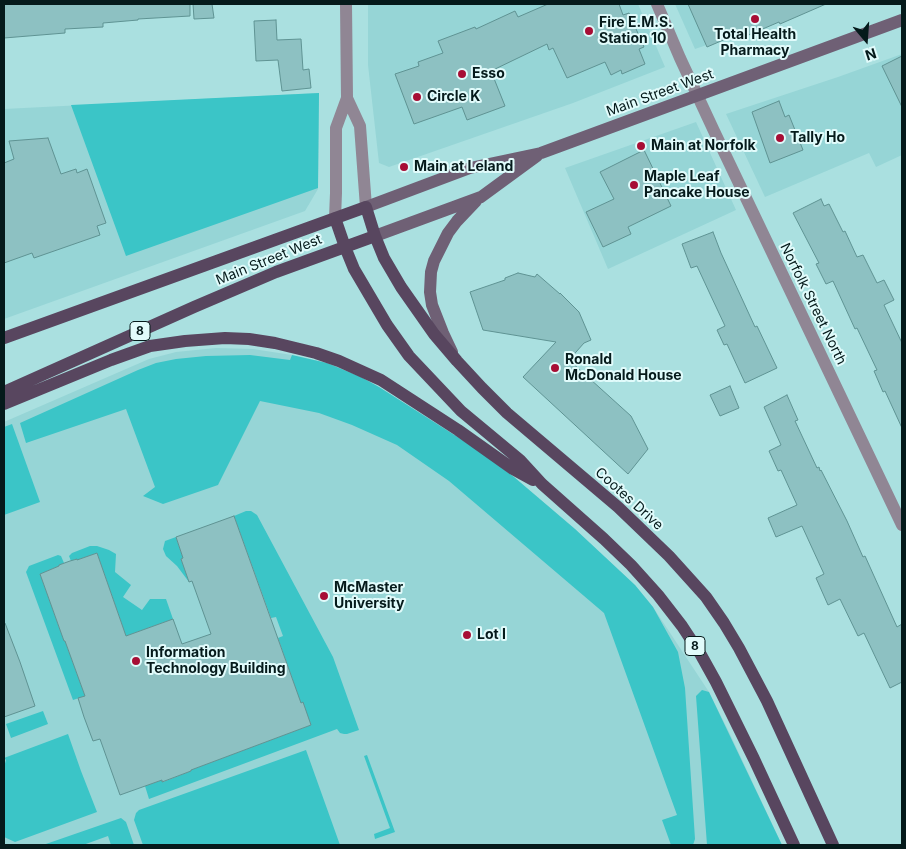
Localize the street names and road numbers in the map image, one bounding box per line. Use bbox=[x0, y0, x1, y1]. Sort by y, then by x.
street label: Main Street West bbox=[604, 66, 716, 120]
street label: Main Street West bbox=[214, 231, 324, 289]
street label: Norfolk Street North bbox=[776, 240, 850, 368]
road number: 8 bbox=[130, 322, 150, 341]
street label: Cootes Drive bbox=[592, 464, 666, 534]
road number: 8 bbox=[685, 636, 705, 656]

